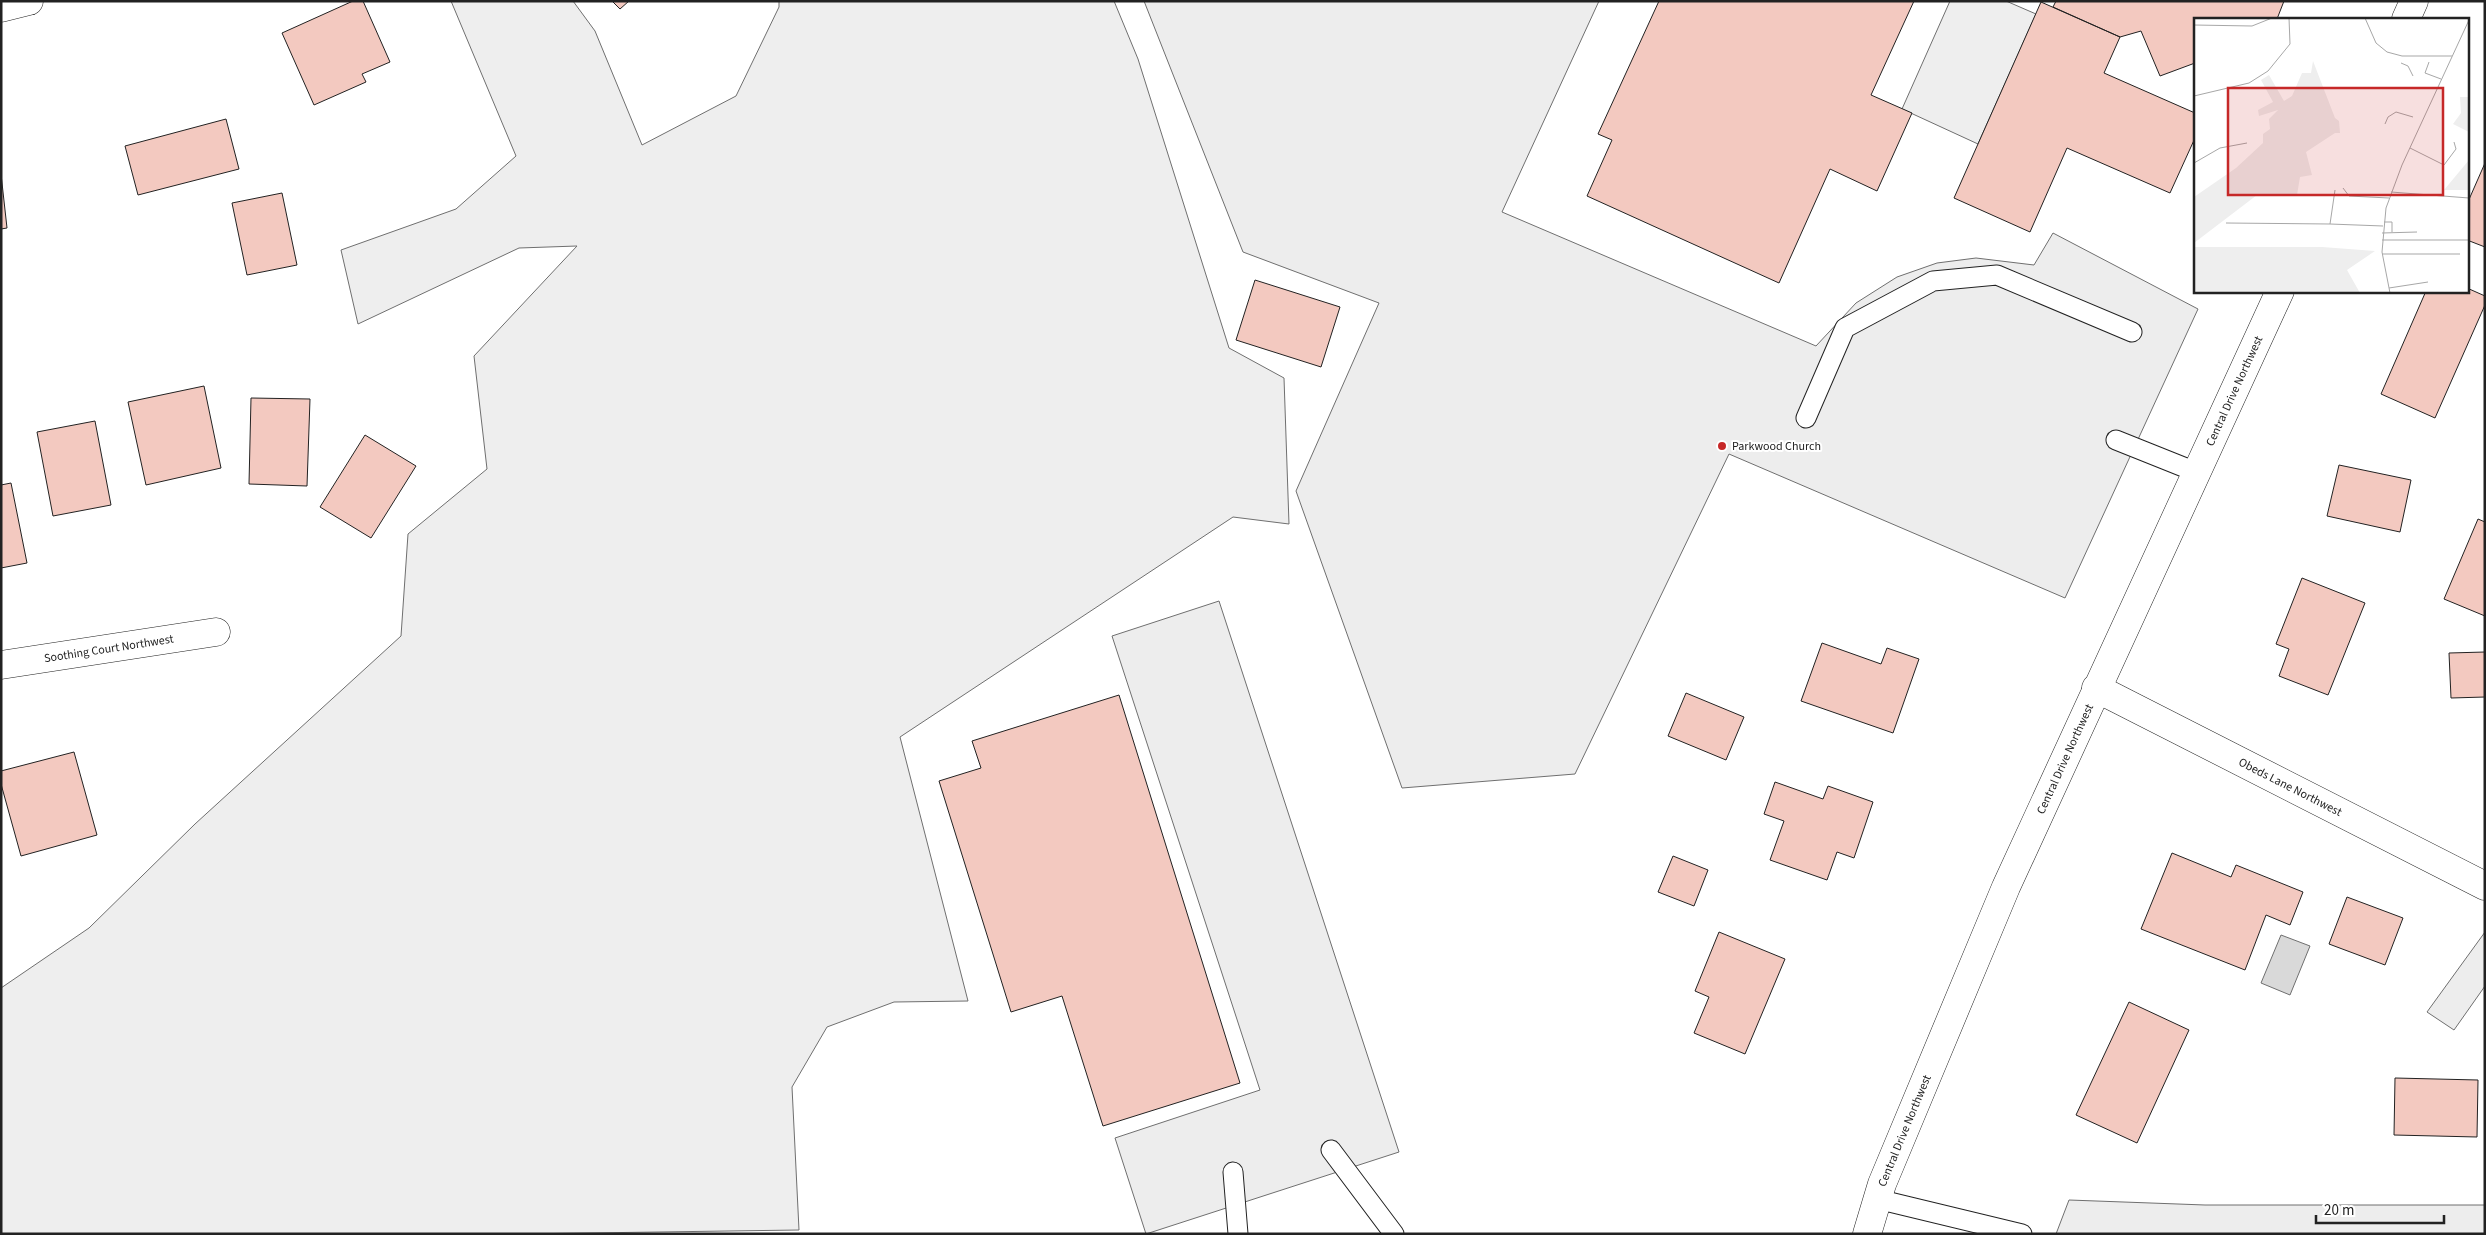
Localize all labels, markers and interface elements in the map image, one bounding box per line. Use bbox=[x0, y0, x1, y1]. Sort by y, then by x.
inset map bbox=[2194, 18, 2468, 292]
street label: Central Drive Northwest bbox=[2202, 333, 2267, 449]
place label: Parkwood Church bbox=[1732, 438, 1821, 455]
marker: Parkwood Church bbox=[1716, 440, 1728, 452]
street label: Soothing Court Northwest bbox=[43, 631, 175, 667]
street label: Central Drive Northwest bbox=[2033, 701, 2098, 817]
street label: Obeds Lane Northwest bbox=[2235, 754, 2345, 821]
street label: Central Drive Northwest bbox=[1874, 1072, 1936, 1189]
scale bar bbox=[2316, 1192, 2444, 1224]
text: 20 m bbox=[2324, 1200, 2354, 1221]

